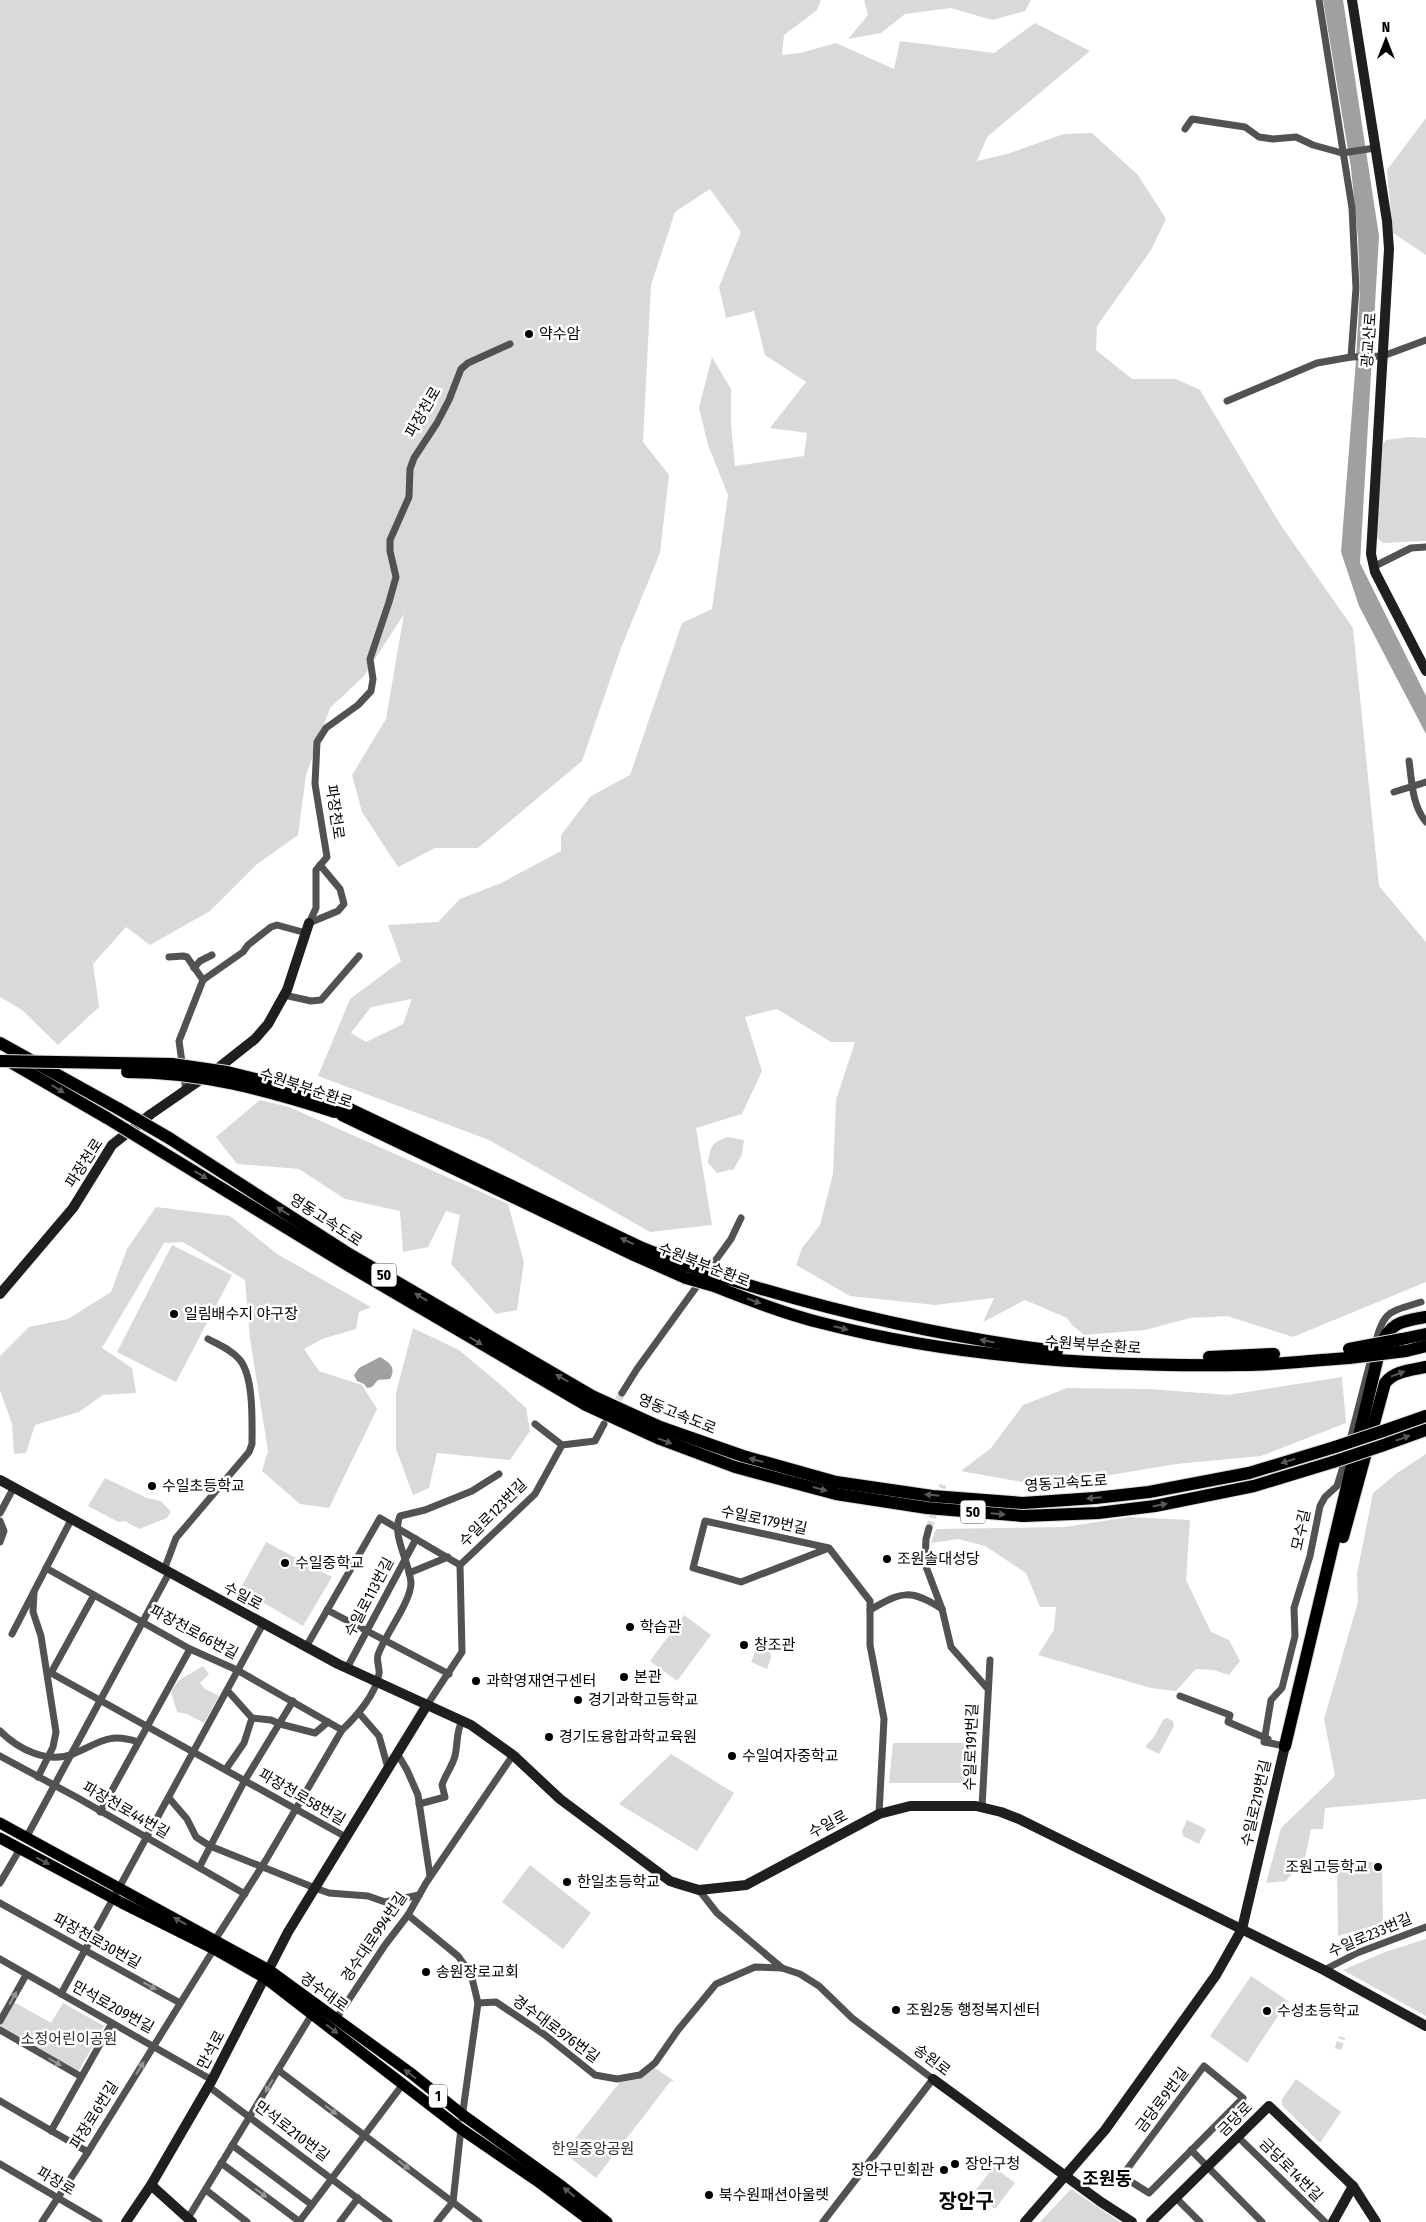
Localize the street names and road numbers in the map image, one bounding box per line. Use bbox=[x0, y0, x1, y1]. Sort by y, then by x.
street label: 광교산로 bbox=[1358, 312, 1380, 368]
street label: 파장천로 bbox=[401, 384, 445, 440]
street label: 파장천로 bbox=[322, 783, 348, 841]
street label: 수원북부순환로 bbox=[257, 1065, 355, 1111]
street label: 파장천로 bbox=[61, 1135, 107, 1191]
street label: 영동고속도로 bbox=[286, 1190, 366, 1250]
street label: 수원북부순환로 bbox=[656, 1239, 752, 1291]
road number: 50 bbox=[372, 1264, 396, 1286]
street label: 수원북부순환로 bbox=[1044, 1333, 1142, 1357]
street label: 영동고속도로 bbox=[635, 1390, 719, 1438]
street label: 영동고속도로 bbox=[1024, 1471, 1108, 1495]
street label: 수일로123번길 bbox=[455, 1475, 531, 1551]
road number: 50 bbox=[960, 1500, 986, 1524]
street label: 수일로179번길 bbox=[719, 1502, 809, 1538]
street label: 모수길 bbox=[1288, 1508, 1314, 1552]
street label: 수일로113번길 bbox=[341, 1554, 397, 1640]
street label: 수일로 bbox=[220, 1578, 266, 1614]
street label: 파장천로66번길 bbox=[147, 1601, 241, 1663]
street label: 수일로191번길 bbox=[960, 1703, 982, 1791]
street label: 수일로219번길 bbox=[1237, 1758, 1275, 1848]
street label: 파장천로58번길 bbox=[255, 1765, 349, 1829]
street label: 파장천로44번길 bbox=[79, 1778, 173, 1842]
street label: 수일로 bbox=[805, 1806, 851, 1842]
street label: 경수대로994번길 bbox=[337, 1889, 411, 1985]
street label: 수일로233번길 bbox=[1325, 1909, 1415, 1961]
street label: 파장천로30번길 bbox=[50, 1910, 144, 1972]
street label: 경수대로 bbox=[296, 1968, 352, 2016]
street label: 만석로209번길 bbox=[69, 1977, 157, 2037]
street label: 경수대로976번길 bbox=[509, 1991, 603, 2067]
street label: 만석로 bbox=[193, 2027, 229, 2073]
street label: 송원로 bbox=[910, 2040, 954, 2080]
street label: 금당로9번길 bbox=[1132, 2064, 1192, 2136]
street label: 파장로6번길 bbox=[66, 2078, 122, 2152]
road number: 1 bbox=[429, 2084, 447, 2108]
street label: 만석로210번길 bbox=[251, 2097, 333, 2165]
street label: 금당로 bbox=[1214, 2098, 1256, 2140]
street label: 금당로14번길 bbox=[1256, 2135, 1326, 2205]
street label: 파장로 bbox=[34, 2163, 78, 2199]

